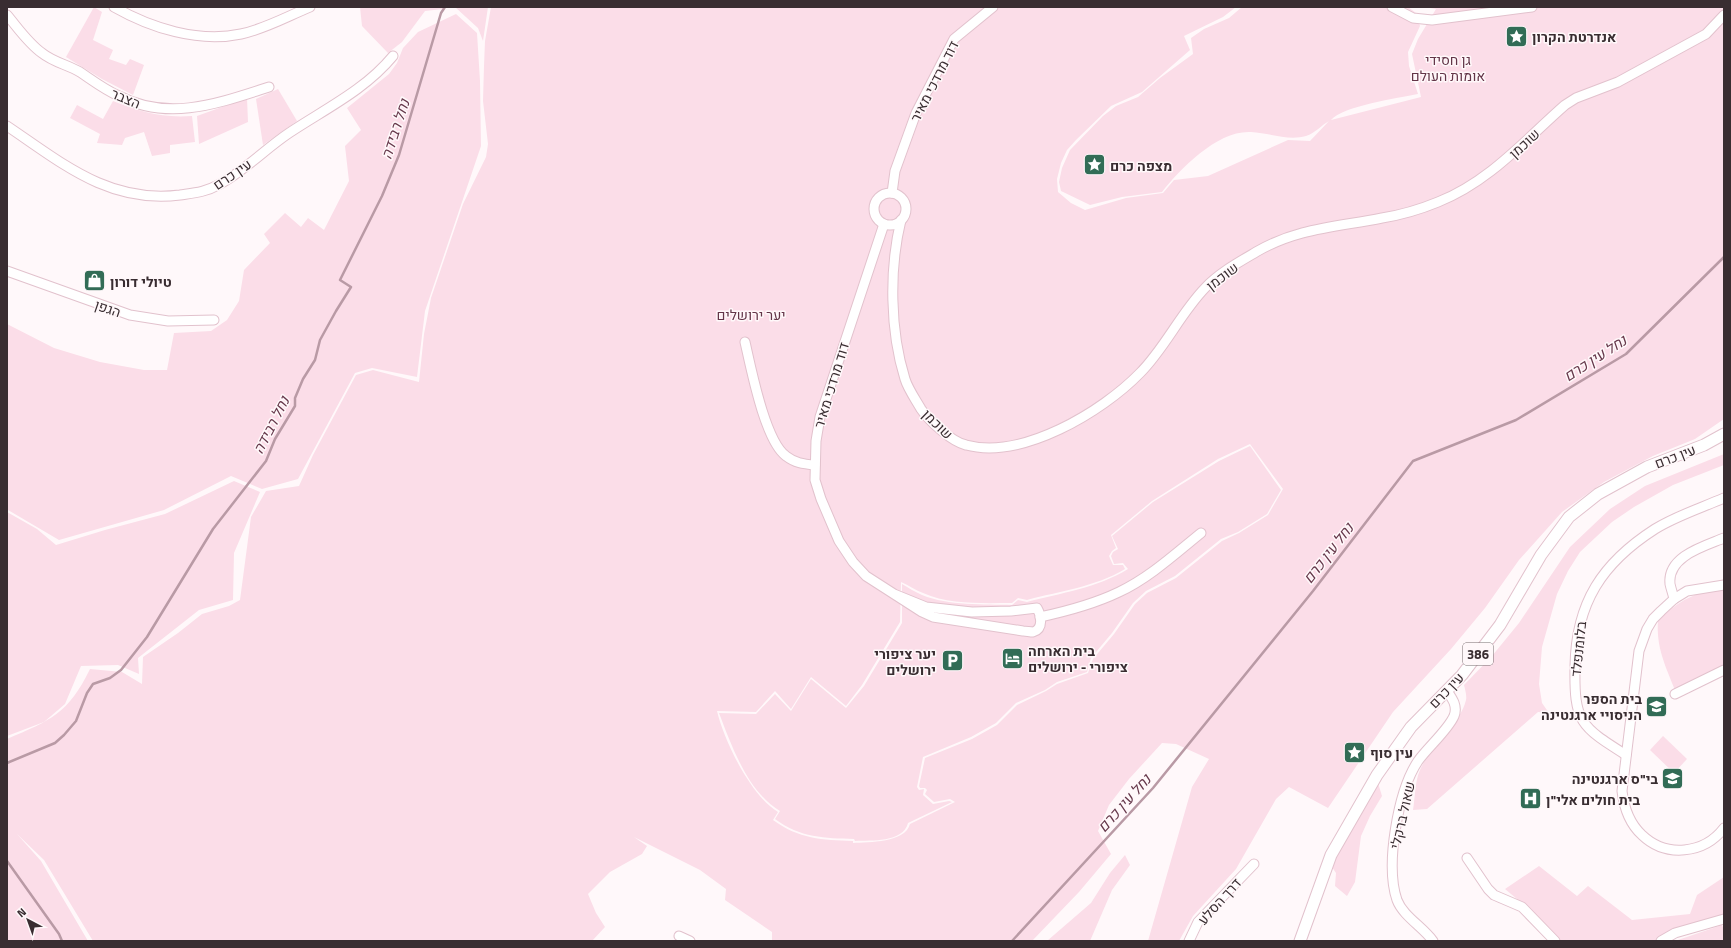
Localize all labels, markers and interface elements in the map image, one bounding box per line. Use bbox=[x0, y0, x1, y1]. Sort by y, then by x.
place icon: אנדרטת הקרון bbox=[1503, 23, 1529, 49]
place label: אנדרטת הקרון bbox=[1532, 26, 1616, 47]
street label: דוד מרדכי מאיר bbox=[905, 37, 963, 125]
park label: גן חסידי אומות העולם bbox=[1411, 49, 1485, 86]
street label: הצבר bbox=[108, 82, 144, 114]
water label: נחל רבידה bbox=[374, 94, 416, 162]
street label: שוכמן bbox=[1504, 123, 1544, 163]
place icon: מצפה כרם bbox=[1082, 152, 1108, 178]
street label: עין כרם bbox=[208, 153, 256, 195]
place label: מצפה כרם bbox=[1110, 155, 1172, 176]
street label: שוכמן bbox=[1201, 257, 1243, 295]
shop icon: טיולי דורון bbox=[82, 268, 108, 294]
place label: טיולי דורון bbox=[110, 271, 172, 292]
street label: הגפן bbox=[92, 294, 124, 322]
park label: יער ירושלים bbox=[717, 304, 785, 325]
water label: נחל עין כרם bbox=[1559, 328, 1632, 387]
street label: דוד מרדכי מאיר bbox=[808, 340, 854, 430]
water label: נחל רבידה bbox=[247, 391, 296, 458]
street label: שוכמן bbox=[918, 404, 958, 444]
street label: עין כרם bbox=[1651, 439, 1699, 473]
water label: נחל עין כרם bbox=[1297, 517, 1360, 588]
street label: בלומנפלד bbox=[1565, 619, 1591, 678]
place label: בית הארחה ציפורי - ירושלים bbox=[1028, 640, 1128, 677]
place label: יער ציפורי ירושלים bbox=[874, 643, 936, 680]
road number: 386 bbox=[1463, 643, 1493, 665]
hotel icon: בית הארחה ציפורי - ירושלים bbox=[999, 645, 1025, 671]
parking icon: יער ציפורי ירושלים bbox=[939, 648, 965, 674]
street label: עין כרם bbox=[1424, 667, 1468, 713]
place label: בית הספר הניסויי ארגנטינה bbox=[1541, 688, 1642, 725]
school or university icon: בית הספר הניסויי ארגנטינה bbox=[1644, 693, 1670, 719]
place icon: עין סוף bbox=[1342, 739, 1368, 765]
place label: עין סוף bbox=[1370, 742, 1413, 763]
school or university icon: בי"ס ארגנטינה bbox=[1660, 765, 1686, 791]
water label: נחל עין כרם bbox=[1092, 768, 1157, 837]
place label: בי"ס ארגנטינה bbox=[1572, 768, 1658, 789]
street label: שאול ברקלי bbox=[1384, 779, 1420, 851]
hospital icon: בית חולים אלי"ן bbox=[1517, 786, 1543, 812]
place label: בית חולים אלי"ן bbox=[1546, 789, 1641, 810]
street label: דרך הסלע bbox=[1192, 873, 1246, 929]
north arrow bbox=[8, 900, 48, 940]
text: N bbox=[13, 904, 30, 921]

